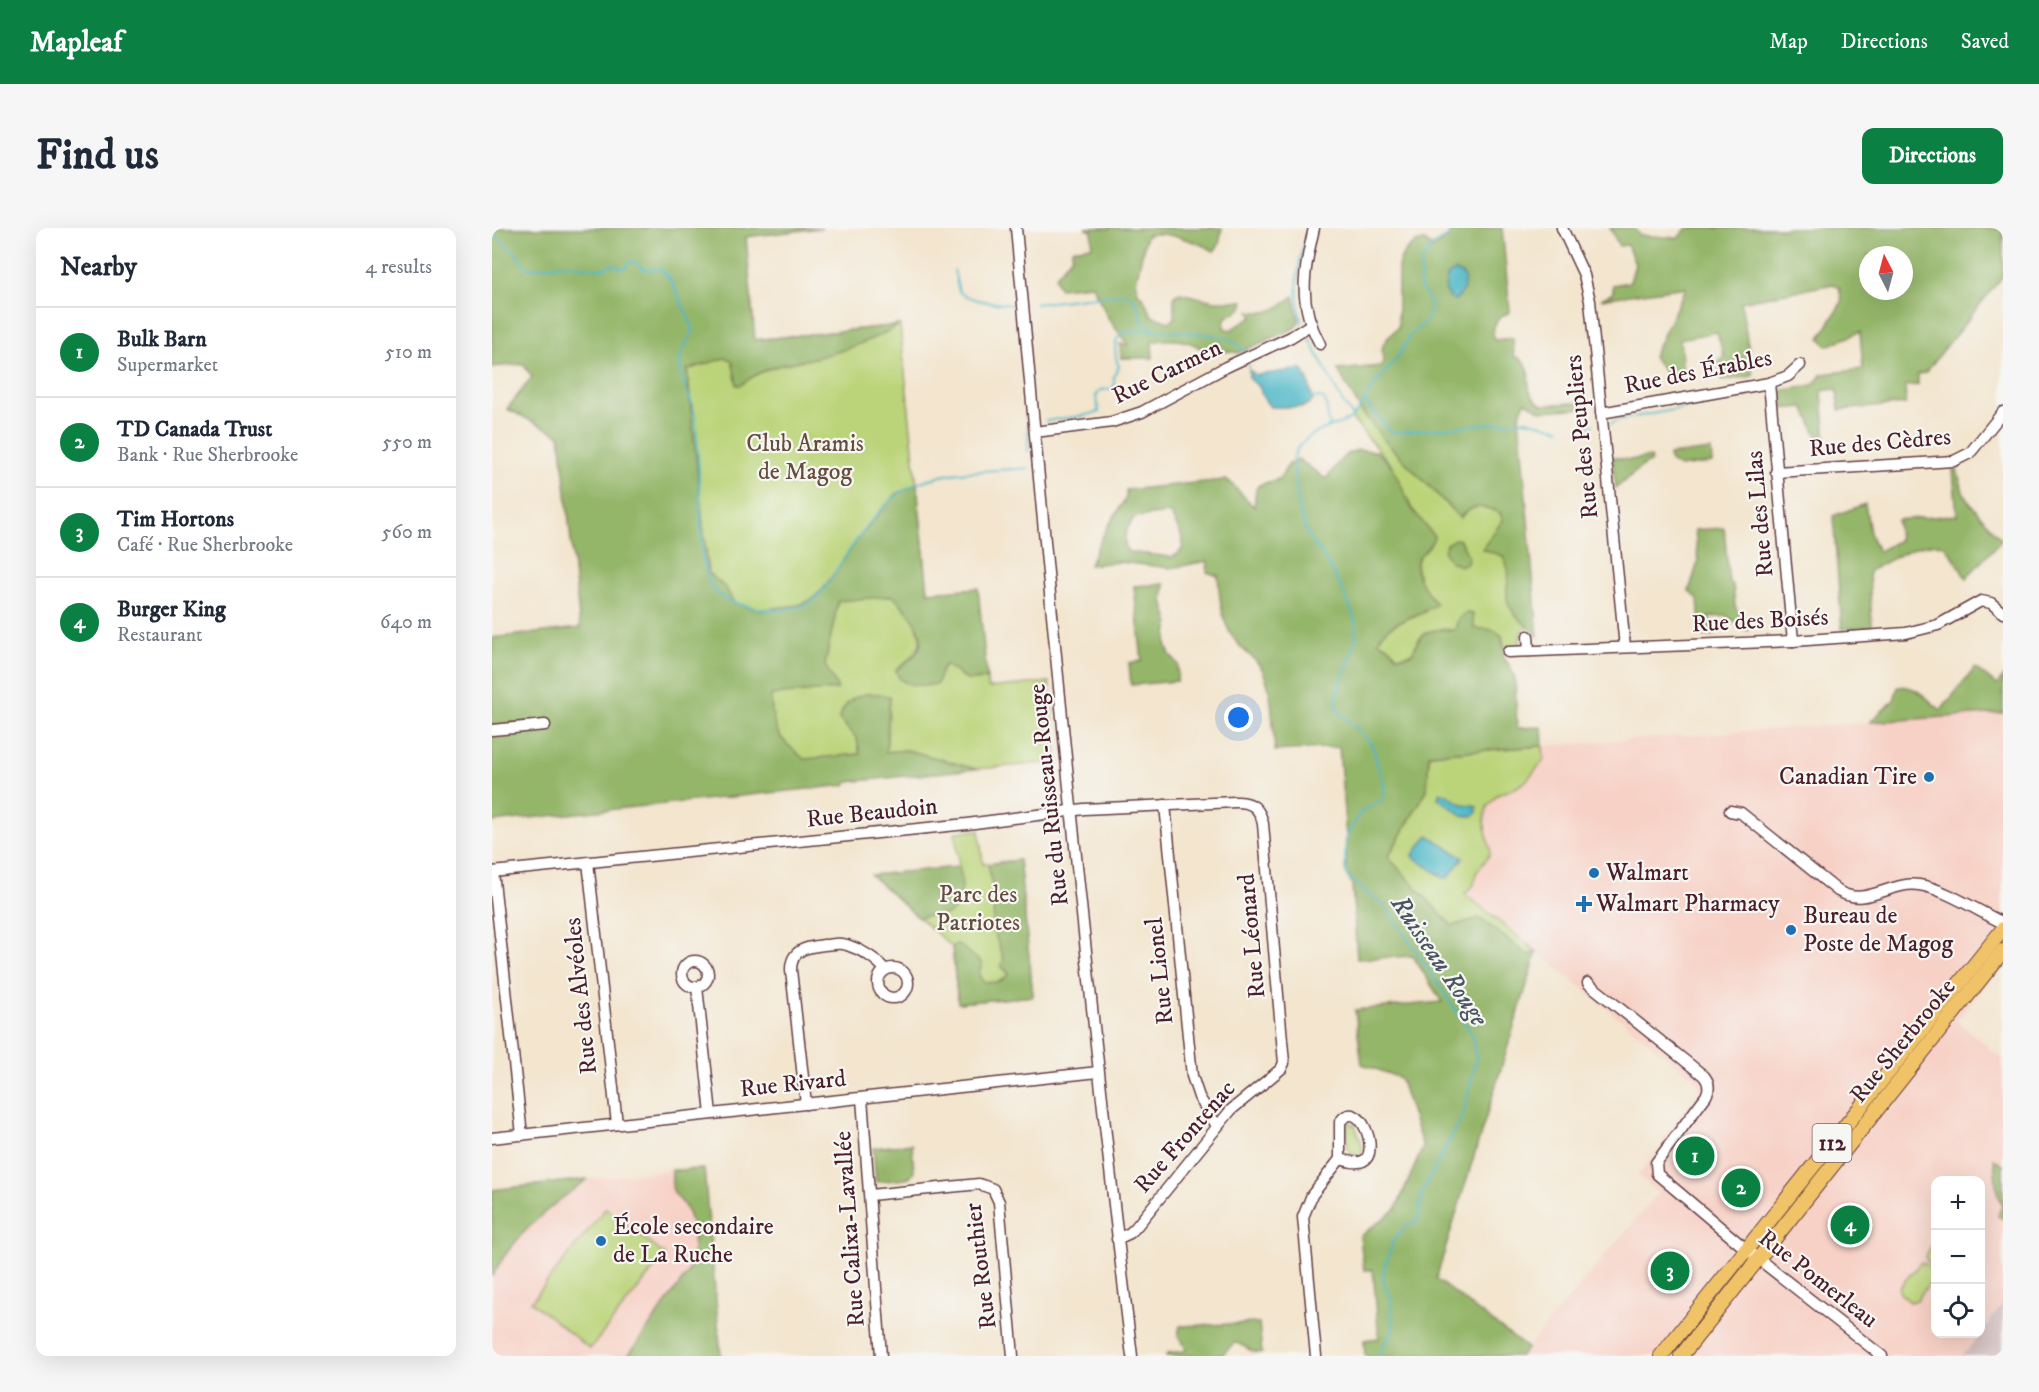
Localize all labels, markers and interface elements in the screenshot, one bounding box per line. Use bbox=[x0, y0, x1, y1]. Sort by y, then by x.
text: Mapleaf bbox=[30, 25, 122, 60]
text: Map bbox=[1769, 29, 1808, 55]
text: Directions bbox=[1841, 29, 1928, 55]
text: Saved bbox=[1961, 29, 2009, 55]
button: Directions bbox=[1862, 128, 2003, 184]
text: Find us bbox=[36, 130, 159, 182]
north arrow bbox=[1859, 246, 1913, 300]
text: Nearby bbox=[60, 251, 137, 284]
text: 4 results bbox=[365, 255, 432, 280]
text: Bulk Barn bbox=[117, 326, 207, 353]
street label: Rue Carmen bbox=[1107, 332, 1227, 411]
text: 1 bbox=[76, 340, 83, 365]
text: 510 m bbox=[385, 340, 432, 365]
street label: Rue des Érables bbox=[1621, 343, 1775, 401]
text: Supermarket bbox=[117, 353, 218, 378]
street label: Rue des Peupliers bbox=[1558, 353, 1606, 521]
text: TD Canada Trust bbox=[117, 416, 272, 443]
street label: Rue des Cèdres bbox=[1808, 422, 1952, 464]
park label: Club Aramis de Magog bbox=[746, 429, 864, 487]
text: 2 bbox=[75, 430, 84, 455]
text: 550 m bbox=[382, 430, 432, 455]
text: Bank · Rue Sherbrooke bbox=[117, 443, 298, 468]
street label: Rue des Lilas bbox=[1740, 450, 1780, 578]
text: Tim Hortons bbox=[117, 506, 234, 533]
text: 3 bbox=[76, 520, 83, 545]
text: 560 m bbox=[382, 520, 432, 545]
text: Café · Rue Sherbrooke bbox=[117, 533, 293, 558]
text: Burger King bbox=[117, 596, 226, 623]
street label: Rue des Boisés bbox=[1691, 602, 1829, 640]
text: 4 bbox=[74, 610, 85, 635]
text: 640 m bbox=[380, 610, 432, 635]
text: Restaurant bbox=[117, 623, 202, 648]
street label: Rue du Ruisseau-Rouge bbox=[1022, 682, 1076, 908]
your location bbox=[1224, 703, 1253, 732]
place label: Canadian Tire bbox=[1779, 762, 1917, 792]
marker: Canadian Tire bbox=[1922, 770, 1936, 784]
street label: Rue Beaudoin bbox=[805, 791, 940, 835]
place label: Walmart bbox=[1605, 858, 1689, 888]
marker: Walmart bbox=[1587, 866, 1601, 880]
street label: Rue Léonard bbox=[1232, 872, 1272, 1000]
park label: Parc des Patriotes bbox=[936, 880, 1020, 938]
water label: Ruisseau Rouge bbox=[1383, 888, 1496, 1034]
place label: Walmart Pharmacy bbox=[1595, 889, 1780, 919]
marker: Walmart Pharmacy bbox=[1577, 897, 1591, 911]
place label: Bureau de Poste de Magog bbox=[1803, 901, 1953, 959]
street label: Rue Lionel bbox=[1139, 915, 1181, 1026]
street label: Rue des Alvéoles bbox=[558, 916, 604, 1076]
marker: Bureau de Poste de Magog bbox=[1784, 923, 1798, 937]
street label: Rue Sherbrooke bbox=[1844, 973, 1962, 1109]
street label: Rue Rivard bbox=[739, 1064, 847, 1104]
street label: Rue Frontenac bbox=[1128, 1074, 1242, 1200]
road number: 112 bbox=[1812, 1124, 1852, 1162]
street label: Rue Calixa-Lavallée bbox=[828, 1130, 872, 1328]
pin: 1 bbox=[1676, 1134, 1714, 1178]
pin: 2 bbox=[1722, 1166, 1760, 1210]
map controls bbox=[1931, 1176, 1985, 1338]
button: + bbox=[1931, 1176, 1985, 1230]
street label: Rue Routhier bbox=[958, 1201, 1004, 1331]
pin: 4 bbox=[1830, 1202, 1870, 1248]
place label: École secondaire de La Ruche bbox=[613, 1212, 774, 1270]
street label: Rue Pomerleau bbox=[1752, 1223, 1884, 1335]
button: − bbox=[1931, 1230, 1985, 1284]
marker: École secondaire de La Ruche bbox=[594, 1234, 608, 1248]
pin: 3 bbox=[1650, 1248, 1690, 1294]
button: locate bbox=[1931, 1284, 1985, 1338]

